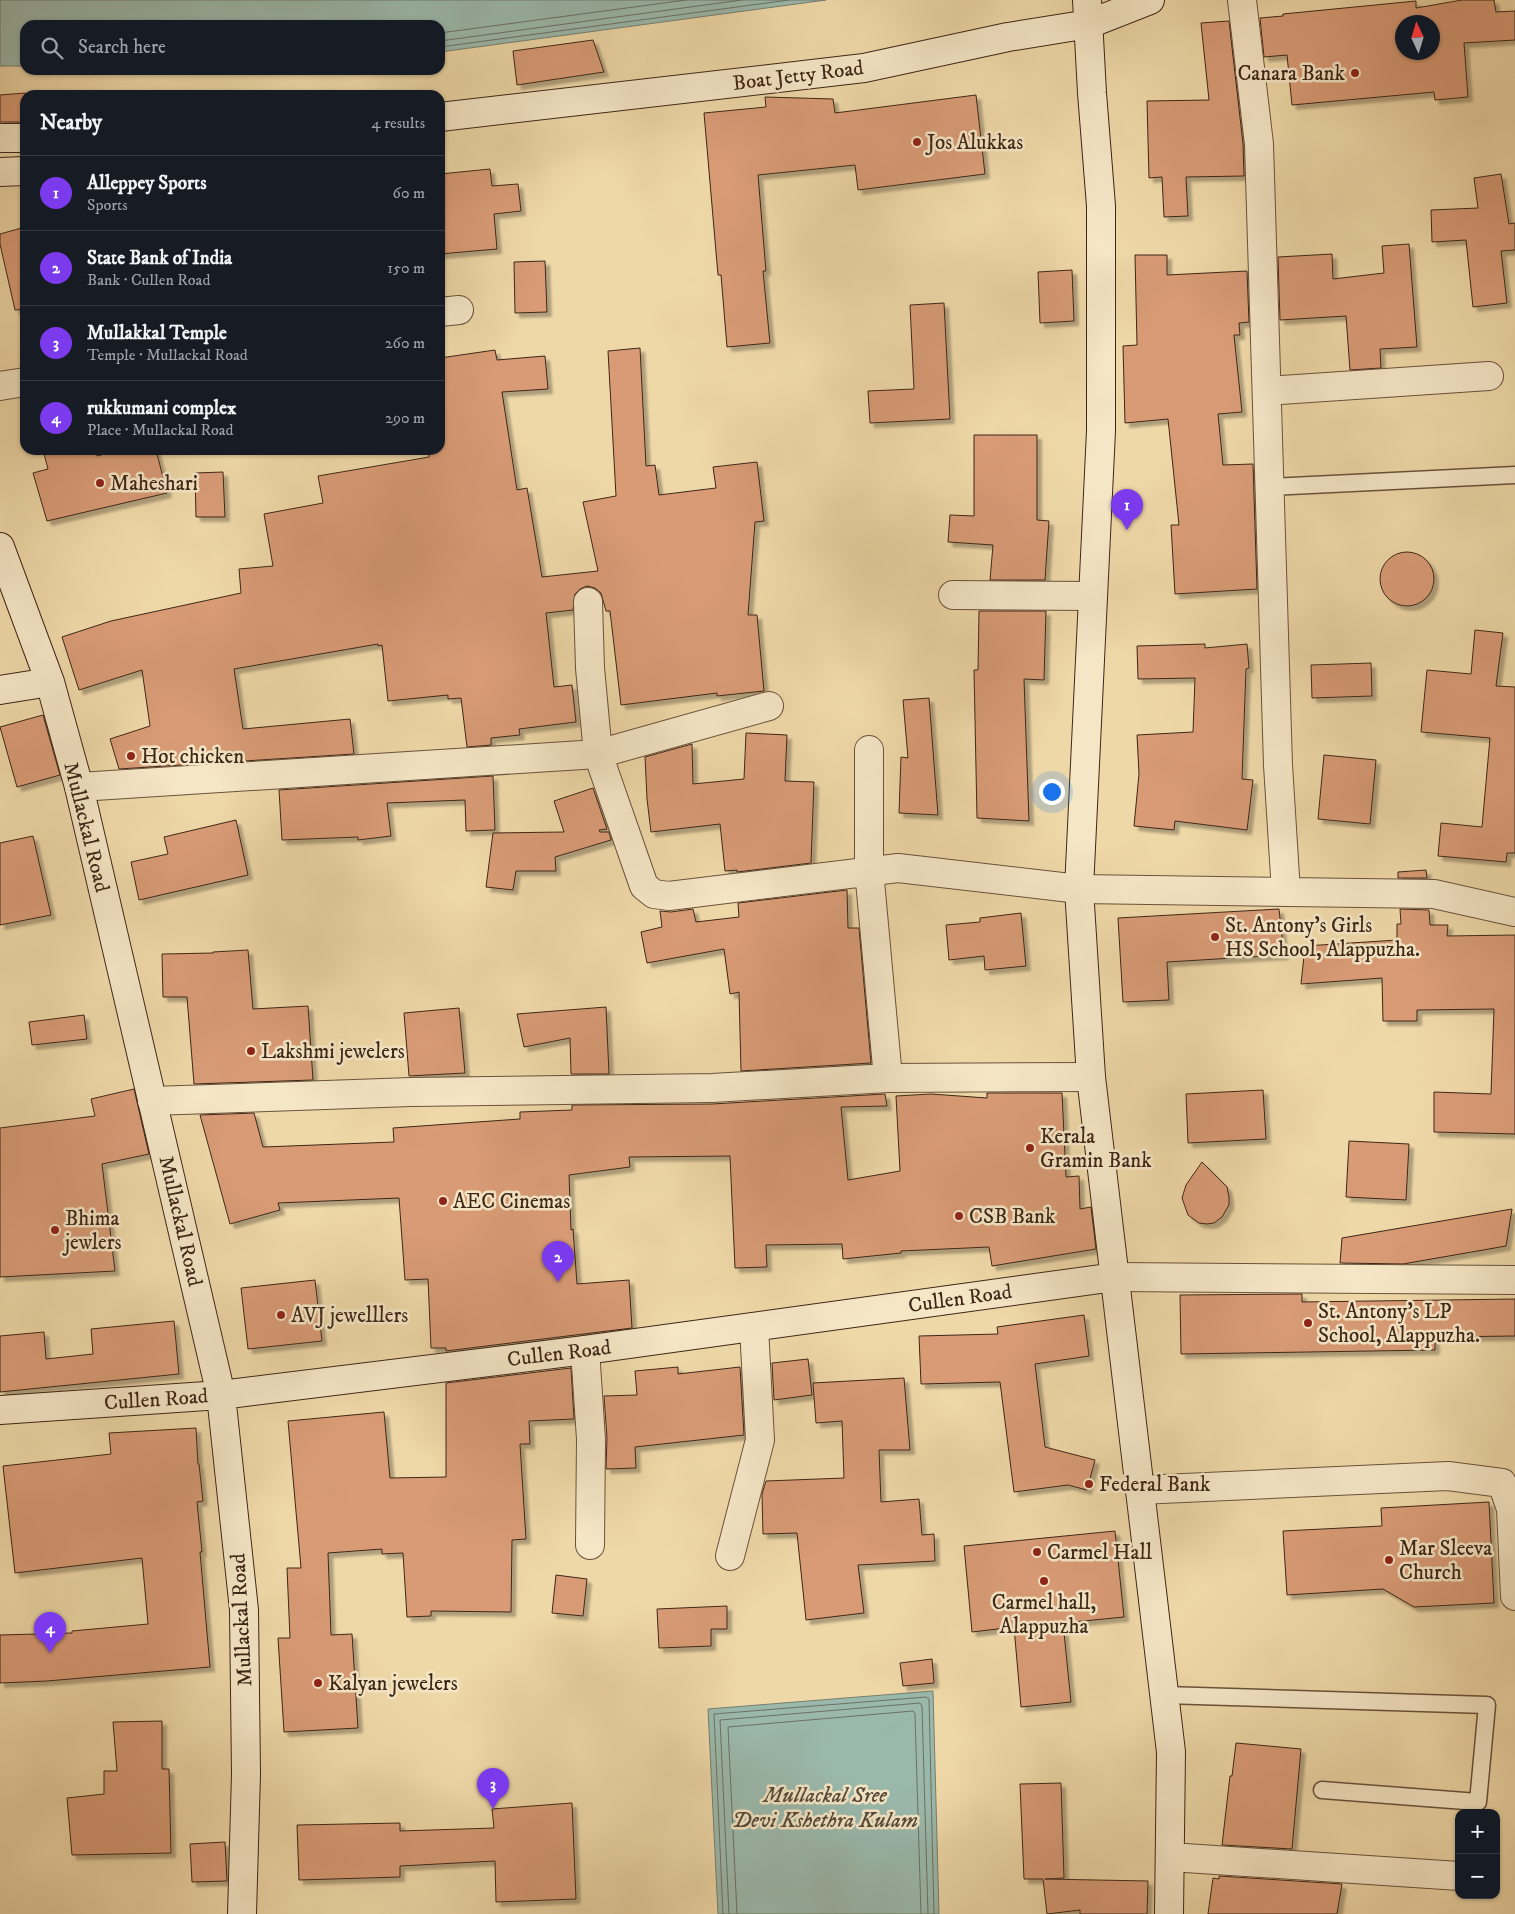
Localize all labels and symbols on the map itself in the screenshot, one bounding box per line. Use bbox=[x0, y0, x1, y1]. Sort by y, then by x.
north arrow bbox=[1395, 15, 1440, 60]
street label: Boat Jetty Road bbox=[731, 55, 866, 97]
place label: Canara Bank bbox=[1237, 61, 1346, 87]
marker: Canara Bank bbox=[1349, 67, 1361, 79]
place label: Jos Alukkas bbox=[925, 130, 1023, 156]
marker: Jos Alukkas bbox=[911, 136, 923, 148]
place label: Maheshari bbox=[110, 471, 198, 497]
marker: Maheshari bbox=[94, 477, 106, 489]
pin: 1 bbox=[1111, 489, 1143, 530]
place label: Hot chicken bbox=[141, 744, 244, 770]
marker: Hot chicken bbox=[125, 750, 137, 762]
street label: Mullackal Road bbox=[57, 759, 115, 896]
your location bbox=[1039, 779, 1065, 805]
place label: St. Antony's Girls HS School, Alappuzha. bbox=[1225, 913, 1420, 963]
marker: St. Antony's Girls HS School, Alappuzha. bbox=[1209, 931, 1221, 943]
place label: Lakshmi jewelers bbox=[261, 1039, 405, 1065]
marker: Lakshmi jewelers bbox=[245, 1045, 257, 1057]
place label: Kerala Gramin Bank bbox=[1040, 1124, 1152, 1174]
marker: Kerala Gramin Bank bbox=[1024, 1142, 1036, 1154]
street label: Mullackal Road bbox=[152, 1153, 208, 1290]
place label: AEC Cinemas bbox=[453, 1189, 570, 1215]
marker: AEC Cinemas bbox=[437, 1195, 449, 1207]
place label: CSB Bank bbox=[969, 1204, 1056, 1230]
place label: Bhima jewlers bbox=[62, 1206, 122, 1256]
marker: CSB Bank bbox=[953, 1210, 965, 1222]
marker: Bhima jewlers bbox=[49, 1224, 61, 1236]
pin: 2 bbox=[542, 1241, 574, 1282]
street label: Cullen Road bbox=[907, 1279, 1014, 1319]
place label: St. Antony's LP School, Alappuzha. bbox=[1318, 1299, 1480, 1349]
place label: AVJ jewelllers bbox=[291, 1303, 408, 1329]
marker: AVJ jewelllers bbox=[275, 1309, 287, 1321]
marker: St. Antony's LP School, Alappuzha. bbox=[1302, 1317, 1314, 1329]
street label: Cullen Road bbox=[506, 1335, 613, 1373]
street label: Cullen Road bbox=[103, 1383, 210, 1417]
place label: Federal Bank bbox=[1099, 1472, 1211, 1498]
marker: Federal Bank bbox=[1083, 1478, 1095, 1490]
place label: Mar Sleeva Church bbox=[1399, 1536, 1492, 1586]
place label: Carmel Hall bbox=[1047, 1540, 1153, 1566]
marker: Carmel Hall bbox=[1031, 1546, 1043, 1558]
street label: Mullackal Road bbox=[226, 1552, 258, 1687]
marker: Mar Sleeva Church bbox=[1383, 1554, 1395, 1566]
marker: Carmel hall, Alappuzha bbox=[1038, 1575, 1050, 1587]
place label: Carmel hall, Alappuzha bbox=[992, 1590, 1096, 1640]
pin: 4 bbox=[34, 1612, 66, 1653]
place label: Kalyan jewelers bbox=[328, 1671, 458, 1697]
marker: Kalyan jewelers bbox=[312, 1677, 324, 1689]
pin: 3 bbox=[477, 1768, 509, 1809]
water label: Mullackal Sree Devi Kshethra Kulam bbox=[732, 1782, 918, 1834]

